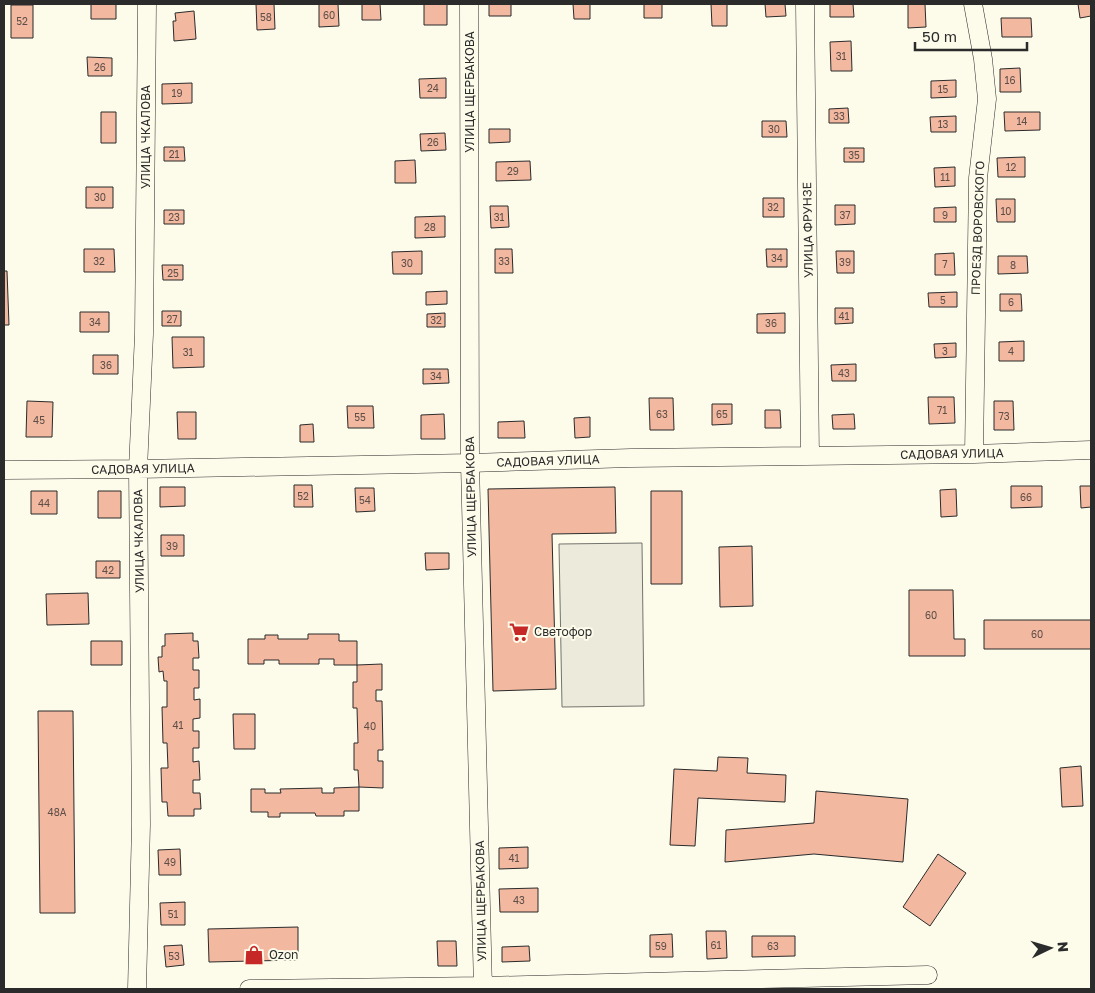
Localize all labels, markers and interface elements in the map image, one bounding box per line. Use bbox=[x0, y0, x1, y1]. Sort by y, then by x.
house number: 60 bbox=[323, 9, 335, 21]
house number: 58 bbox=[260, 11, 272, 23]
house number: 52 bbox=[16, 15, 28, 27]
scale bar bbox=[915, 20, 1028, 52]
text: 50 m bbox=[922, 27, 957, 45]
street label: УЛИЦА ЩЕРБАКОВА bbox=[462, 31, 477, 153]
house number: 31 bbox=[836, 50, 846, 62]
house number: 26 bbox=[94, 61, 106, 73]
house number: 16 bbox=[1005, 74, 1015, 86]
house number: 24 bbox=[427, 82, 439, 94]
house number: 15 bbox=[938, 83, 949, 95]
street label: УЛИЦА ЧКАЛОВА bbox=[138, 85, 153, 189]
house number: 19 bbox=[172, 87, 182, 99]
house number: 33 bbox=[833, 110, 845, 122]
house number: 14 bbox=[1017, 115, 1027, 127]
house number: 13 bbox=[938, 118, 948, 130]
house number: 30 bbox=[768, 123, 780, 135]
house number: 26 bbox=[427, 136, 439, 148]
house number: 21 bbox=[169, 148, 179, 160]
house number: 35 bbox=[848, 149, 860, 161]
street label: ПРОЕЗД ВОРОВСКОГО bbox=[968, 160, 987, 295]
house number: 12 bbox=[1006, 161, 1017, 173]
house number: 29 bbox=[507, 165, 519, 177]
house number: 11 bbox=[940, 171, 950, 183]
street label: УЛИЦА ФРУНЗЕ bbox=[799, 182, 816, 278]
house number: 30 bbox=[94, 191, 106, 203]
house number: 32 bbox=[767, 201, 779, 213]
house number: 10 bbox=[1000, 205, 1012, 217]
house number: 37 bbox=[839, 209, 851, 221]
house number: 9 bbox=[942, 209, 948, 221]
house number: 23 bbox=[168, 211, 180, 223]
house number: 31 bbox=[494, 211, 504, 223]
house number: 28 bbox=[424, 221, 436, 233]
house number: 34 bbox=[771, 252, 783, 264]
house number: 32 bbox=[93, 255, 105, 267]
house number: 33 bbox=[498, 255, 510, 267]
house number: 39 bbox=[839, 256, 851, 268]
house number: 30 bbox=[401, 257, 413, 269]
house number: 7 bbox=[942, 258, 948, 270]
house number: 8 bbox=[1010, 259, 1016, 271]
house number: 25 bbox=[167, 267, 179, 279]
house number: 5 bbox=[940, 294, 946, 306]
house number: 6 bbox=[1008, 296, 1014, 308]
house number: 41 bbox=[839, 310, 850, 322]
house number: 27 bbox=[166, 313, 178, 325]
house number: 32 bbox=[430, 314, 442, 326]
house number: 34 bbox=[89, 316, 101, 328]
house number: 36 bbox=[765, 317, 777, 329]
house number: 3 bbox=[942, 345, 948, 357]
house number: 4 bbox=[1008, 345, 1014, 357]
house number: 31 bbox=[183, 346, 193, 358]
house number: 36 bbox=[100, 359, 112, 371]
house number: 43 bbox=[838, 367, 850, 379]
house number: 34 bbox=[430, 370, 442, 382]
house number: 71 bbox=[937, 404, 947, 416]
house number: 63 bbox=[656, 408, 668, 420]
house number: 65 bbox=[716, 408, 728, 420]
house number: 73 bbox=[998, 410, 1010, 422]
house number: 55 bbox=[354, 411, 366, 423]
house number: 45 bbox=[33, 414, 45, 426]
street label: УЛИЦА ЩЕРБАКОВА bbox=[462, 436, 479, 558]
street label: САДОВАЯ УЛИЦА bbox=[900, 445, 1004, 462]
street label: САДОВАЯ УЛИЦА bbox=[496, 451, 600, 470]
street label: САДОВАЯ УЛИЦА bbox=[91, 460, 195, 477]
street label: УЛИЦА ЧКАЛОВА bbox=[130, 489, 147, 593]
house number: 52 bbox=[297, 490, 309, 502]
house number: 66 bbox=[1020, 491, 1032, 503]
house number: 54 bbox=[359, 494, 371, 506]
house number: 44 bbox=[38, 497, 50, 509]
house number: 39 bbox=[166, 540, 178, 552]
house number: 42 bbox=[102, 564, 114, 576]
house number: 60 bbox=[925, 609, 937, 621]
supermarket icon: Светофор bbox=[508, 621, 530, 643]
place label: Светофор bbox=[534, 624, 592, 639]
house number: 60 bbox=[1031, 628, 1043, 640]
house number: 41 bbox=[173, 719, 184, 731]
house number: 40 bbox=[364, 720, 376, 732]
house number: 48А bbox=[48, 806, 67, 818]
street label: УЛИЦА ЩЕРБАКОВА bbox=[472, 840, 489, 962]
house number: 41 bbox=[509, 852, 520, 864]
house number: 49 bbox=[164, 856, 176, 868]
house number: 43 bbox=[513, 894, 525, 906]
house number: 51 bbox=[168, 908, 178, 920]
north arrow bbox=[1025, 923, 1075, 973]
house number: 61 bbox=[711, 939, 722, 951]
house number: 59 bbox=[655, 940, 667, 952]
house number: 63 bbox=[767, 940, 779, 952]
text: N bbox=[1055, 941, 1072, 953]
shop icon: Ozon bbox=[243, 944, 265, 966]
place label: Ozon bbox=[269, 947, 298, 962]
house number: 53 bbox=[168, 950, 180, 962]

